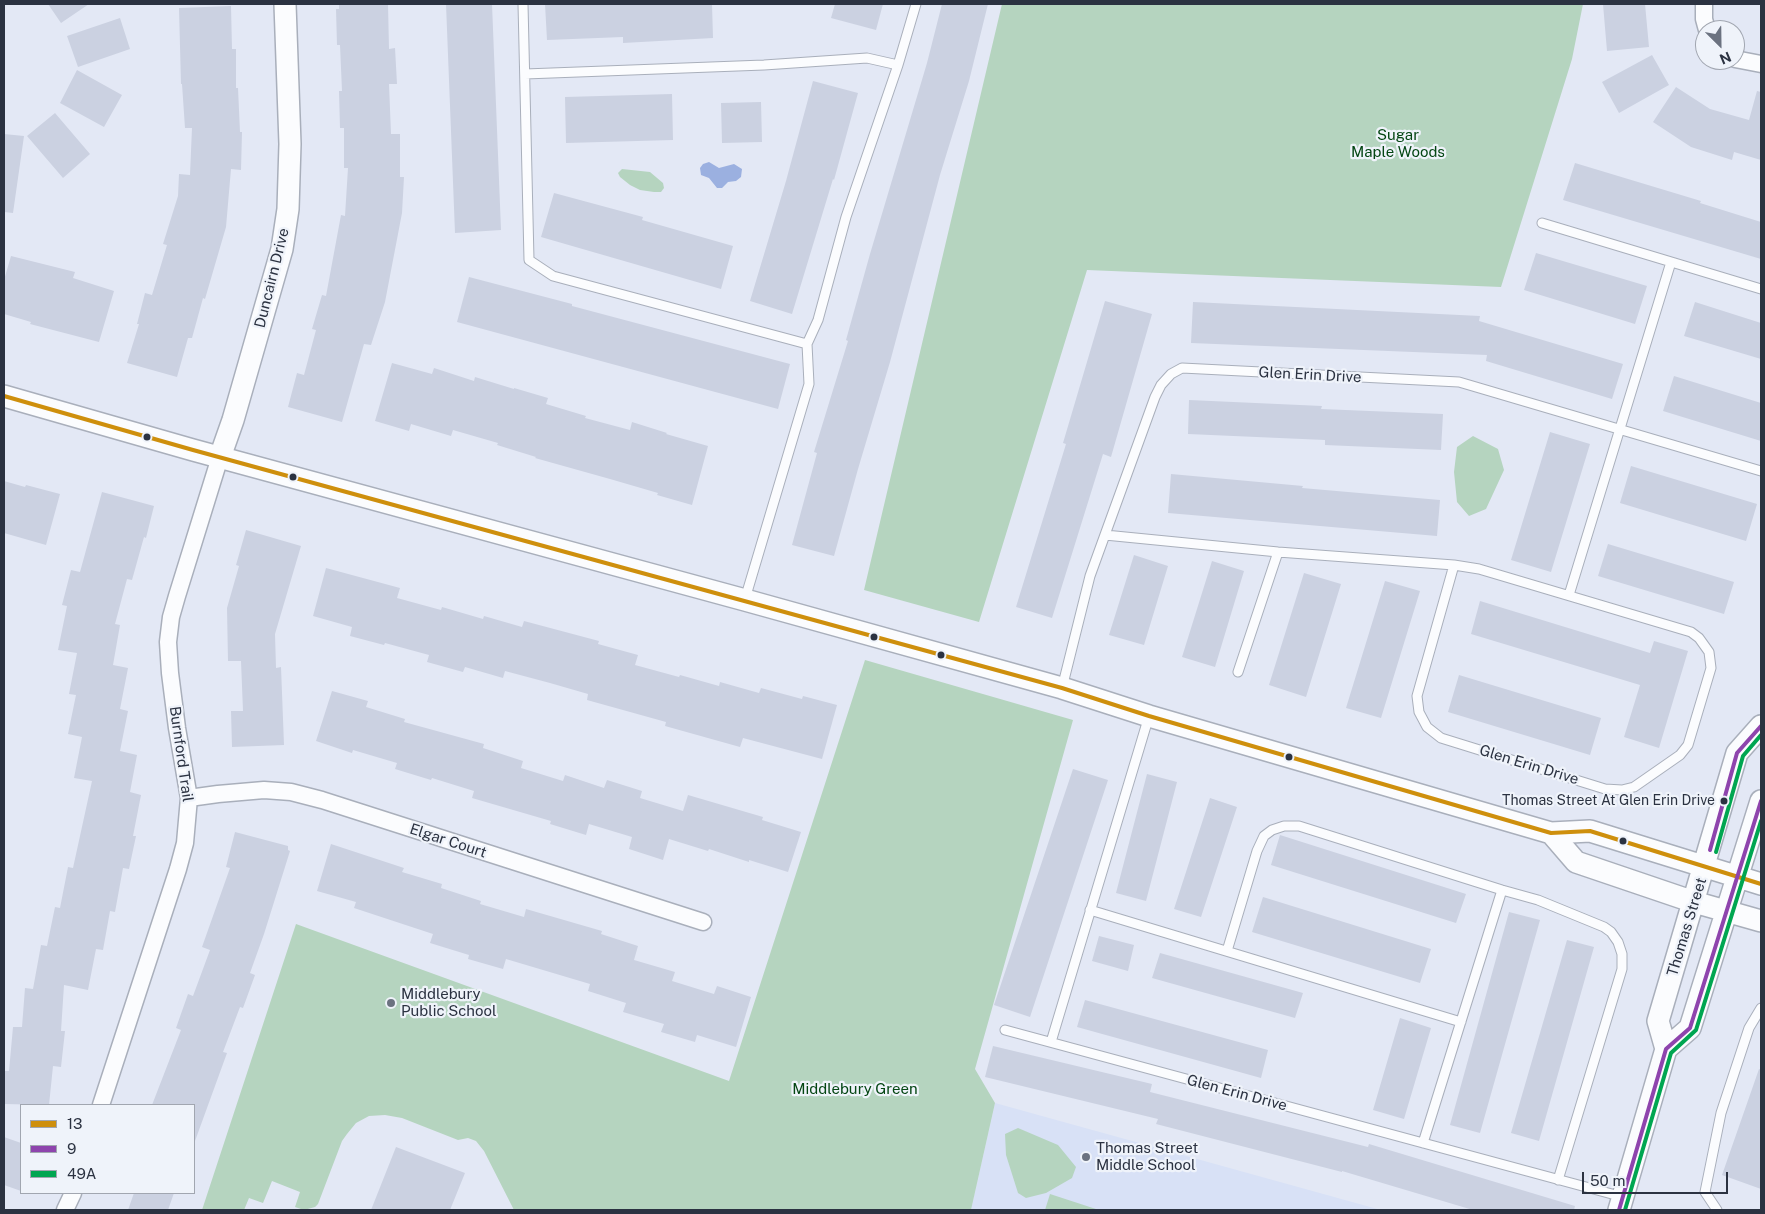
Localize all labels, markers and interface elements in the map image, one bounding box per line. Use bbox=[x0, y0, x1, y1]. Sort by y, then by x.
north arrow bbox=[1695, 20, 1745, 70]
text: N bbox=[1717, 48, 1734, 67]
park label: Sugar Maple Woods bbox=[1351, 126, 1445, 161]
street label: Duncairn Drive bbox=[251, 226, 293, 330]
street label: Glen Erin Drive bbox=[1258, 363, 1362, 387]
unlabelled marker bbox=[142, 432, 152, 442]
unlabelled marker bbox=[288, 472, 298, 482]
unlabelled marker bbox=[869, 632, 879, 642]
unlabelled marker bbox=[936, 650, 946, 660]
street label: Burnford Trail bbox=[165, 705, 197, 803]
street label: Glen Erin Drive bbox=[1477, 741, 1581, 789]
unlabelled marker bbox=[1284, 752, 1294, 762]
place label: Thomas Street At Glen Erin Drive bbox=[1502, 793, 1715, 809]
marker: Thomas Street At Glen Erin Drive bbox=[1719, 796, 1729, 806]
street label: Elgar Court bbox=[407, 820, 489, 862]
unlabelled marker bbox=[1618, 836, 1628, 846]
street label: Thomas Street bbox=[1663, 875, 1711, 979]
place label: Middlebury Public School bbox=[401, 985, 496, 1020]
marker: Middlebury Public School bbox=[385, 997, 397, 1009]
street label: Glen Erin Drive bbox=[1185, 1071, 1289, 1115]
park label: Middlebury Green bbox=[792, 1080, 918, 1098]
legend bbox=[20, 1104, 195, 1194]
text: 13 bbox=[67, 1115, 83, 1132]
place label: Thomas Street Middle School bbox=[1096, 1139, 1198, 1174]
text: 9 bbox=[67, 1140, 76, 1157]
marker: Thomas Street Middle School bbox=[1080, 1151, 1092, 1163]
scale bar bbox=[1585, 1162, 1731, 1194]
text: 49A bbox=[67, 1165, 96, 1182]
text: 50 m bbox=[1590, 1172, 1625, 1189]

